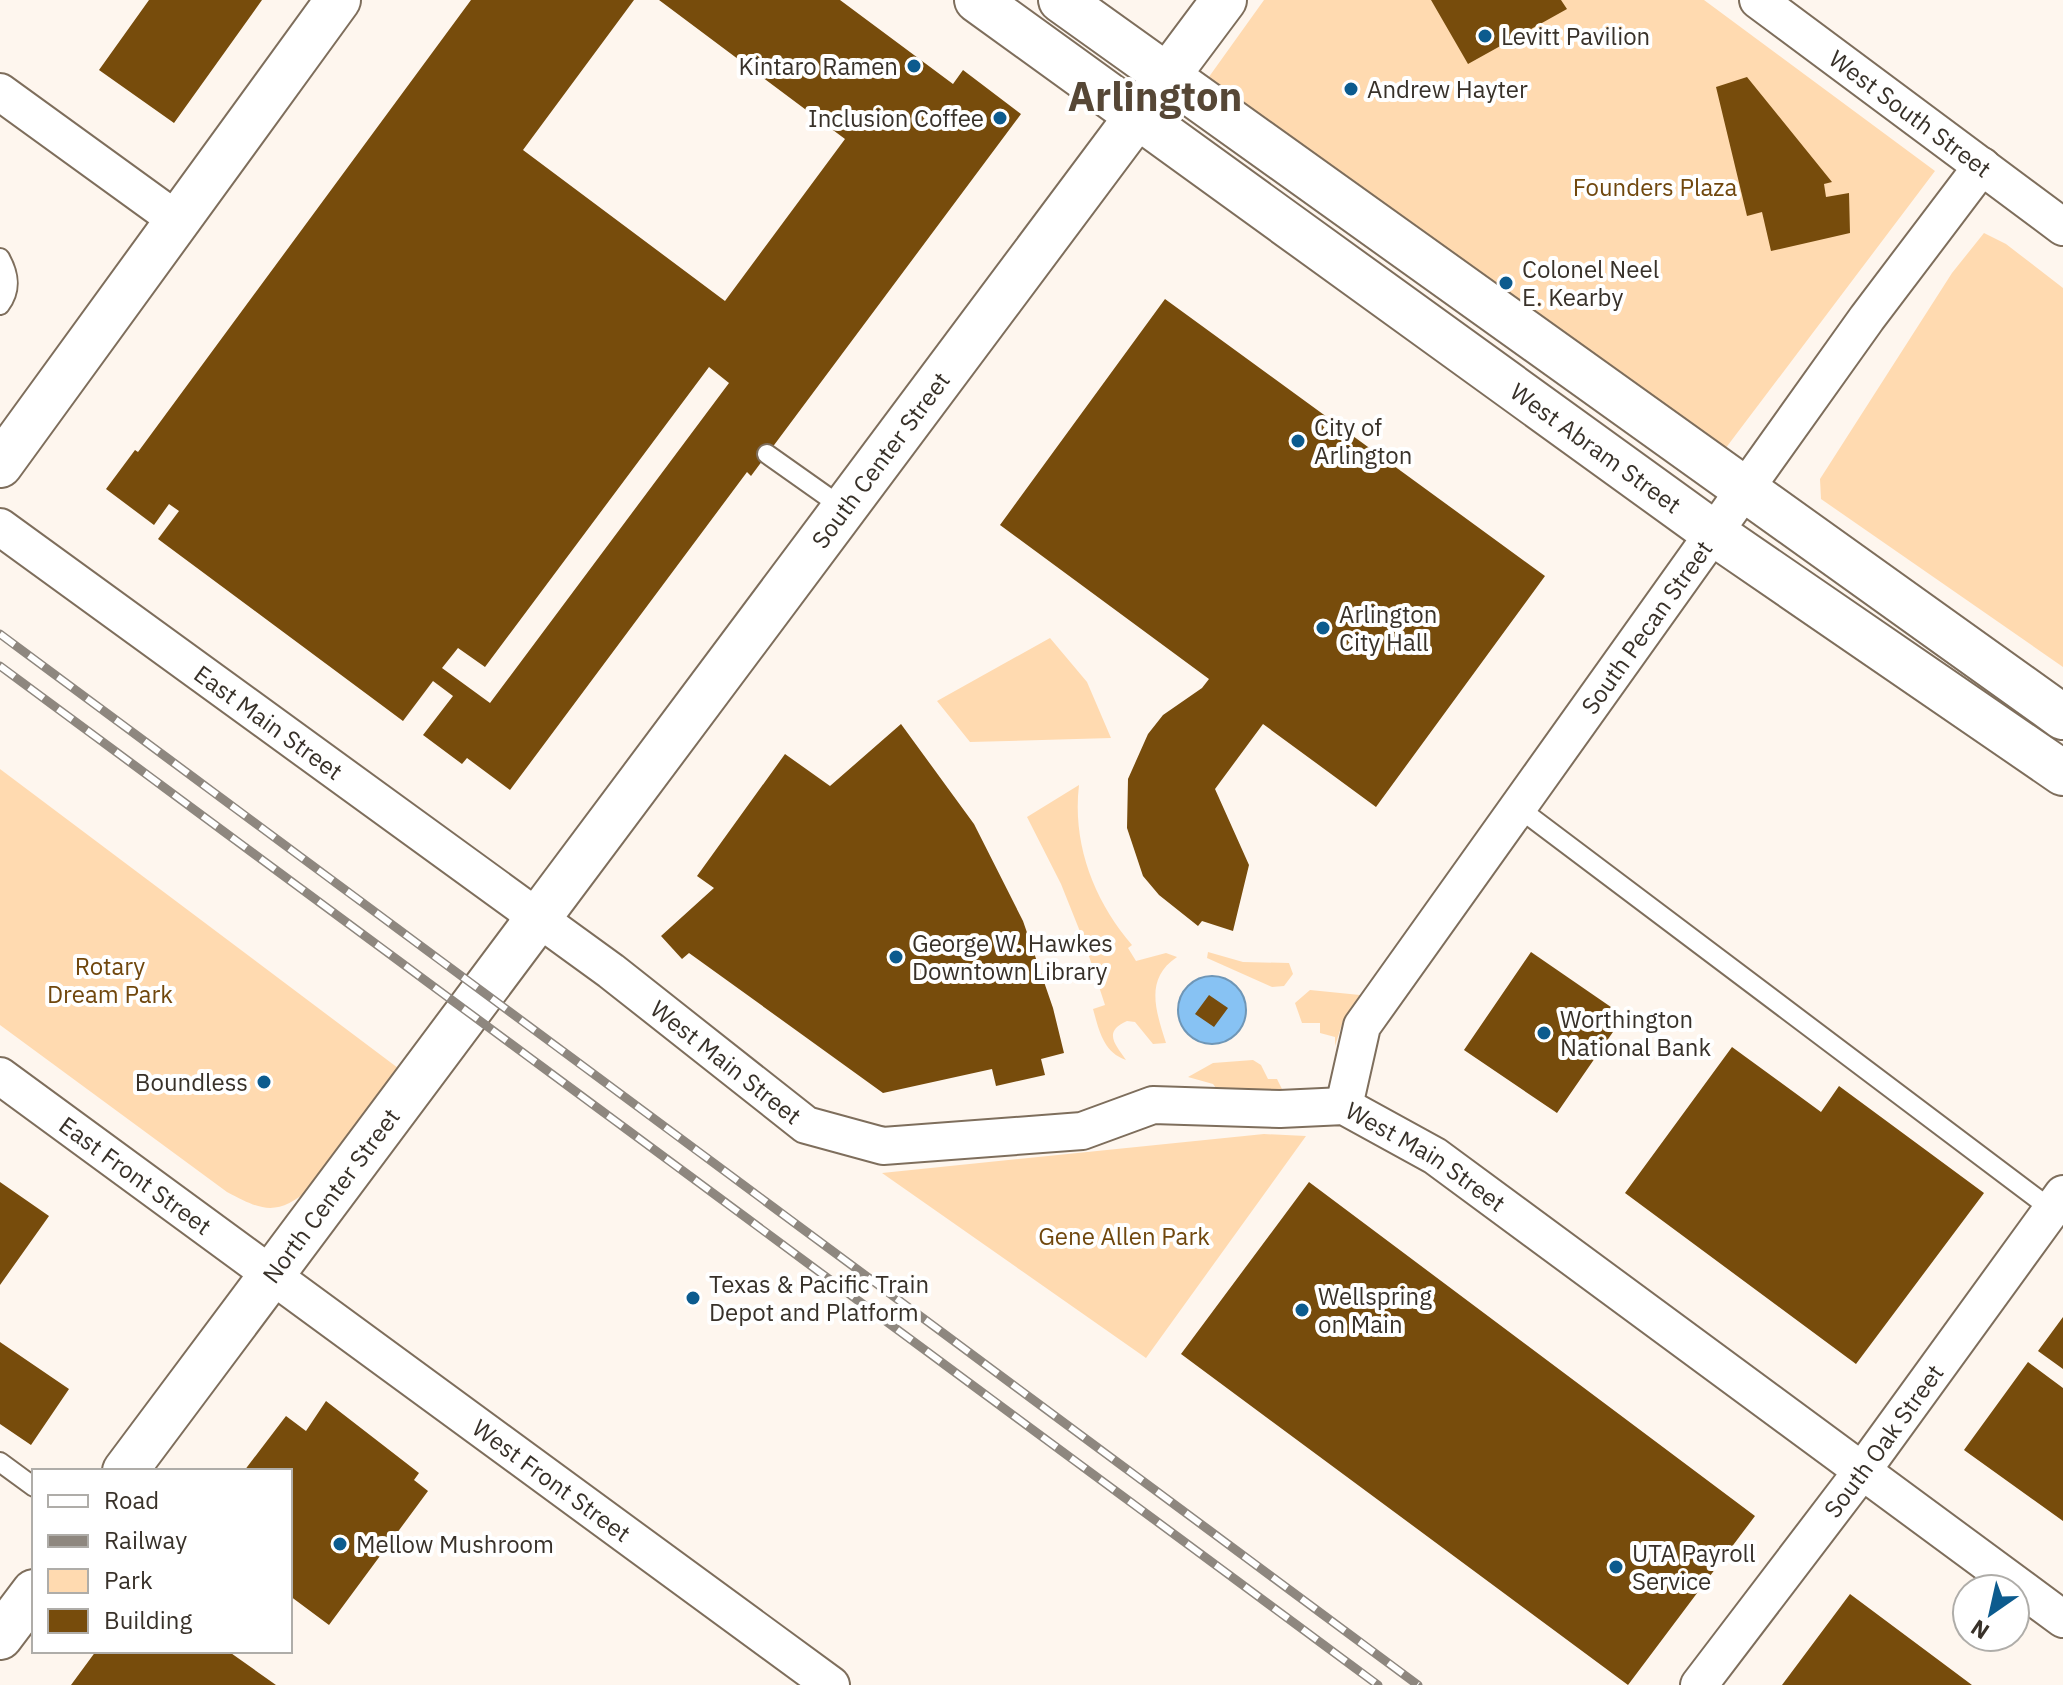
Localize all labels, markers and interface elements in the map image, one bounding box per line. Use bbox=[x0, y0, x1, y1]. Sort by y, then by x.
place label: Levitt Pavilion bbox=[1501, 20, 1650, 52]
marker: Levitt Pavilion bbox=[1476, 27, 1494, 45]
street label: West South Street bbox=[1823, 43, 1998, 184]
place label: Kintaro Ramen bbox=[738, 50, 898, 82]
marker: Kintaro Ramen bbox=[905, 57, 923, 75]
district label: Arlington bbox=[1068, 70, 1242, 122]
place label: Andrew Hayter bbox=[1367, 73, 1528, 105]
marker: Andrew Hayter bbox=[1342, 80, 1360, 98]
place label: Inclusion Coffee bbox=[808, 102, 984, 134]
marker: Inclusion Coffee bbox=[991, 109, 1009, 127]
park label: Founders Plaza bbox=[1573, 171, 1737, 203]
place label: Colonel Neel E. Kearby bbox=[1522, 253, 1659, 313]
marker: Colonel Neel E. Kearby bbox=[1497, 274, 1515, 292]
street label: South Center Street bbox=[804, 365, 957, 555]
street label: West Abram Street bbox=[1504, 375, 1688, 520]
place label: City of Arlington bbox=[1314, 411, 1412, 471]
marker: City of Arlington bbox=[1289, 432, 1307, 450]
street label: South Pecan Street bbox=[1574, 534, 1719, 720]
place label: Arlington City Hall bbox=[1339, 598, 1437, 658]
marker: Arlington City Hall bbox=[1314, 619, 1332, 637]
street label: East Main Street bbox=[188, 657, 349, 787]
place label: George W. Hawkes Downtown Library bbox=[912, 927, 1113, 987]
marker: George W. Hawkes Downtown Library bbox=[887, 948, 905, 966]
park label: Rotary Dream Park bbox=[47, 950, 173, 1010]
street label: West Main Street bbox=[644, 993, 808, 1131]
place label: Worthington National Bank bbox=[1560, 1003, 1711, 1063]
marker: Worthington National Bank bbox=[1535, 1024, 1553, 1042]
place label: Boundless bbox=[135, 1066, 248, 1098]
marker: Boundless bbox=[255, 1073, 273, 1091]
street label: West Main Street bbox=[1340, 1094, 1512, 1219]
street label: North Center Street bbox=[255, 1101, 407, 1289]
street label: East Front Street bbox=[53, 1109, 218, 1242]
park label: Gene Allen Park bbox=[1038, 1220, 1210, 1252]
place label: Texas & Pacific Train Depot and Platform bbox=[709, 1268, 929, 1328]
place label: Wellspring on Main bbox=[1318, 1280, 1432, 1340]
marker: Texas & Pacific Train Depot and Platform bbox=[684, 1289, 702, 1307]
marker: Wellspring on Main bbox=[1293, 1301, 1311, 1319]
street label: South Oak Street bbox=[1816, 1358, 1950, 1524]
street label: West Front Street bbox=[466, 1412, 637, 1549]
legend bbox=[32, 1469, 292, 1653]
text: Road bbox=[104, 1484, 159, 1516]
text: Railway bbox=[104, 1524, 187, 1556]
place label: Mellow Mushroom bbox=[356, 1528, 554, 1560]
marker: Mellow Mushroom bbox=[331, 1535, 349, 1553]
place label: UTA Payroll Service bbox=[1632, 1537, 1756, 1597]
marker: UTA Payroll Service bbox=[1607, 1558, 1625, 1576]
text: Park bbox=[104, 1564, 153, 1596]
north arrow bbox=[1951, 1573, 2031, 1653]
text: Building bbox=[104, 1604, 192, 1636]
text: N bbox=[1965, 1614, 1994, 1646]

